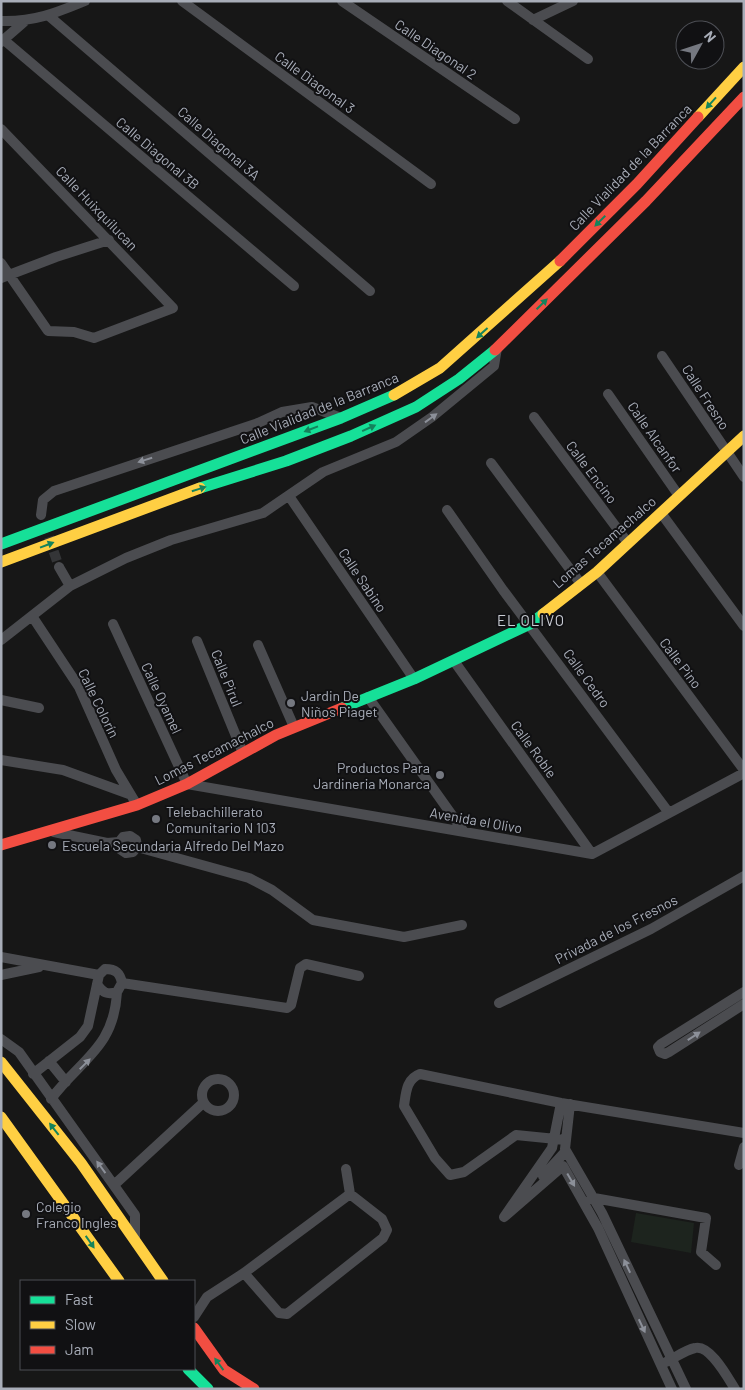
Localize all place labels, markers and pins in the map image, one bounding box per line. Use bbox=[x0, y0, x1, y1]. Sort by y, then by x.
place label: Jardin De Niños Piaget bbox=[301, 687, 378, 720]
marker: Jardin De Niños Piaget bbox=[285, 697, 297, 709]
place label: Productos Para Jardineria Monarca bbox=[313, 759, 430, 792]
marker: Productos Para Jardineria Monarca bbox=[434, 769, 446, 781]
place label: Telebachillerato Comunitario N 103 bbox=[166, 803, 276, 836]
marker: Telebachillerato Comunitario N 103 bbox=[150, 813, 162, 825]
place label: Escuela Secundaria Alfredo Del Mazo bbox=[62, 837, 284, 854]
marker: Escuela Secundaria Alfredo Del Mazo bbox=[46, 839, 58, 851]
place label: Colegio Franco Ingles bbox=[36, 1198, 117, 1231]
marker: Colegio Franco Ingles bbox=[20, 1208, 32, 1220]

